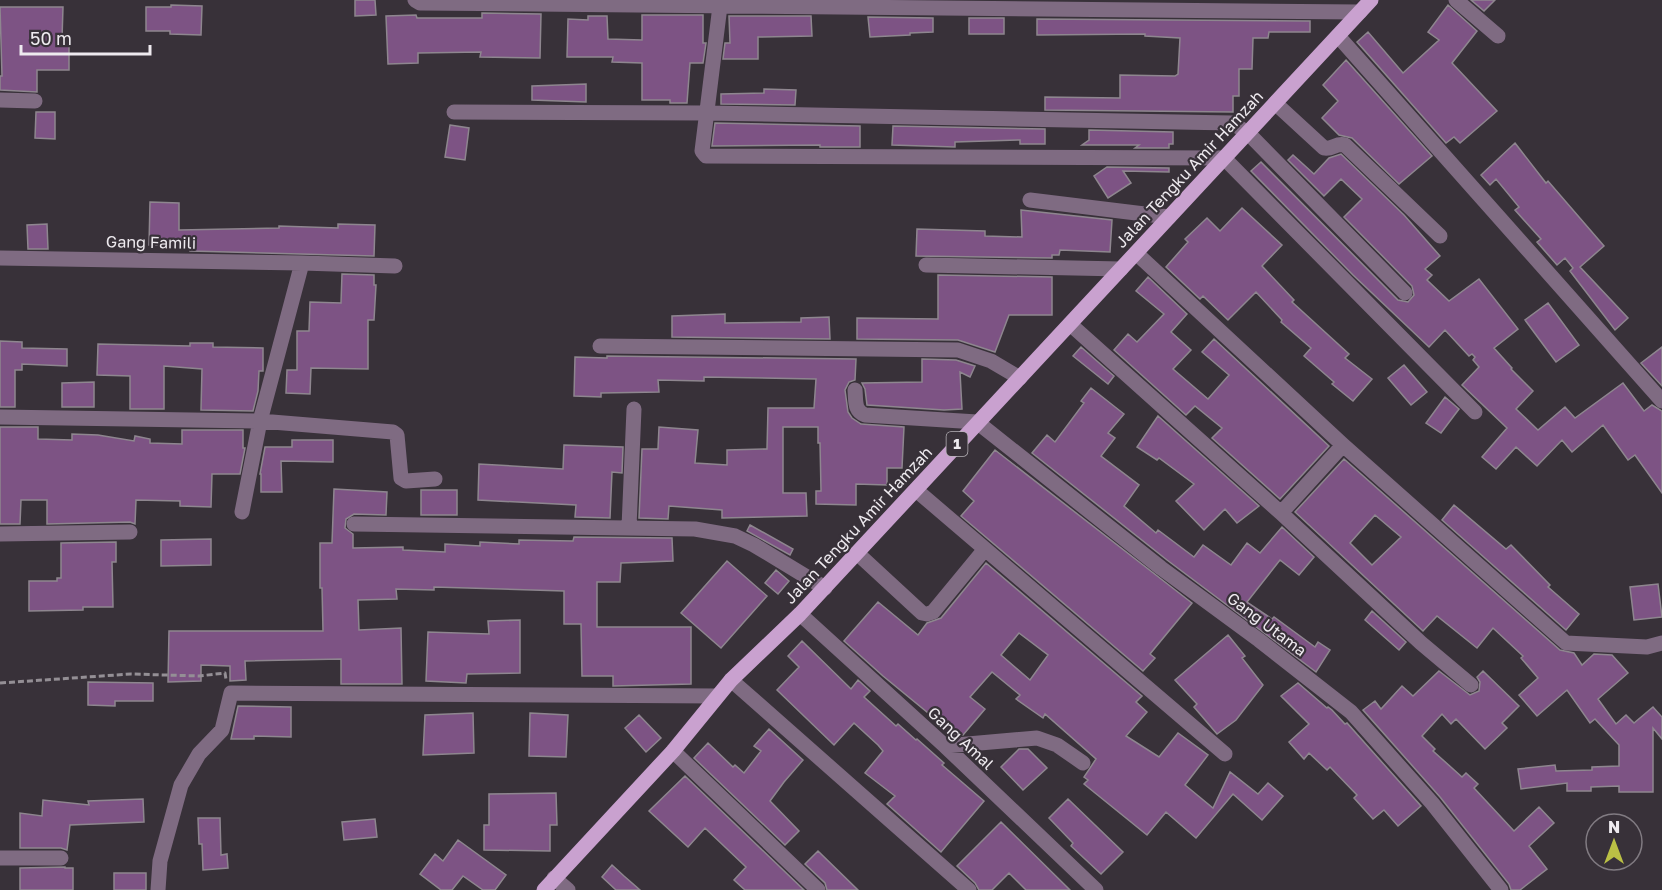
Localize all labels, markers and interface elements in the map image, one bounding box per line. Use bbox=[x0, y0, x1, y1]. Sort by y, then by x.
scale bar bbox=[21, 18, 150, 56]
text: 50 m bbox=[30, 27, 72, 49]
street label: Jalan Tengku Amir Hamzah bbox=[1111, 86, 1267, 252]
street label: Gang Famili bbox=[106, 231, 196, 253]
road number: 1 bbox=[946, 432, 968, 456]
street label: Jalan Tengku Amir Hamzah bbox=[780, 442, 936, 608]
street label: Gang Utama bbox=[1223, 588, 1311, 660]
street label: Gang Amal bbox=[924, 702, 998, 774]
north arrow bbox=[1584, 812, 1644, 872]
text: N bbox=[1608, 817, 1620, 837]

